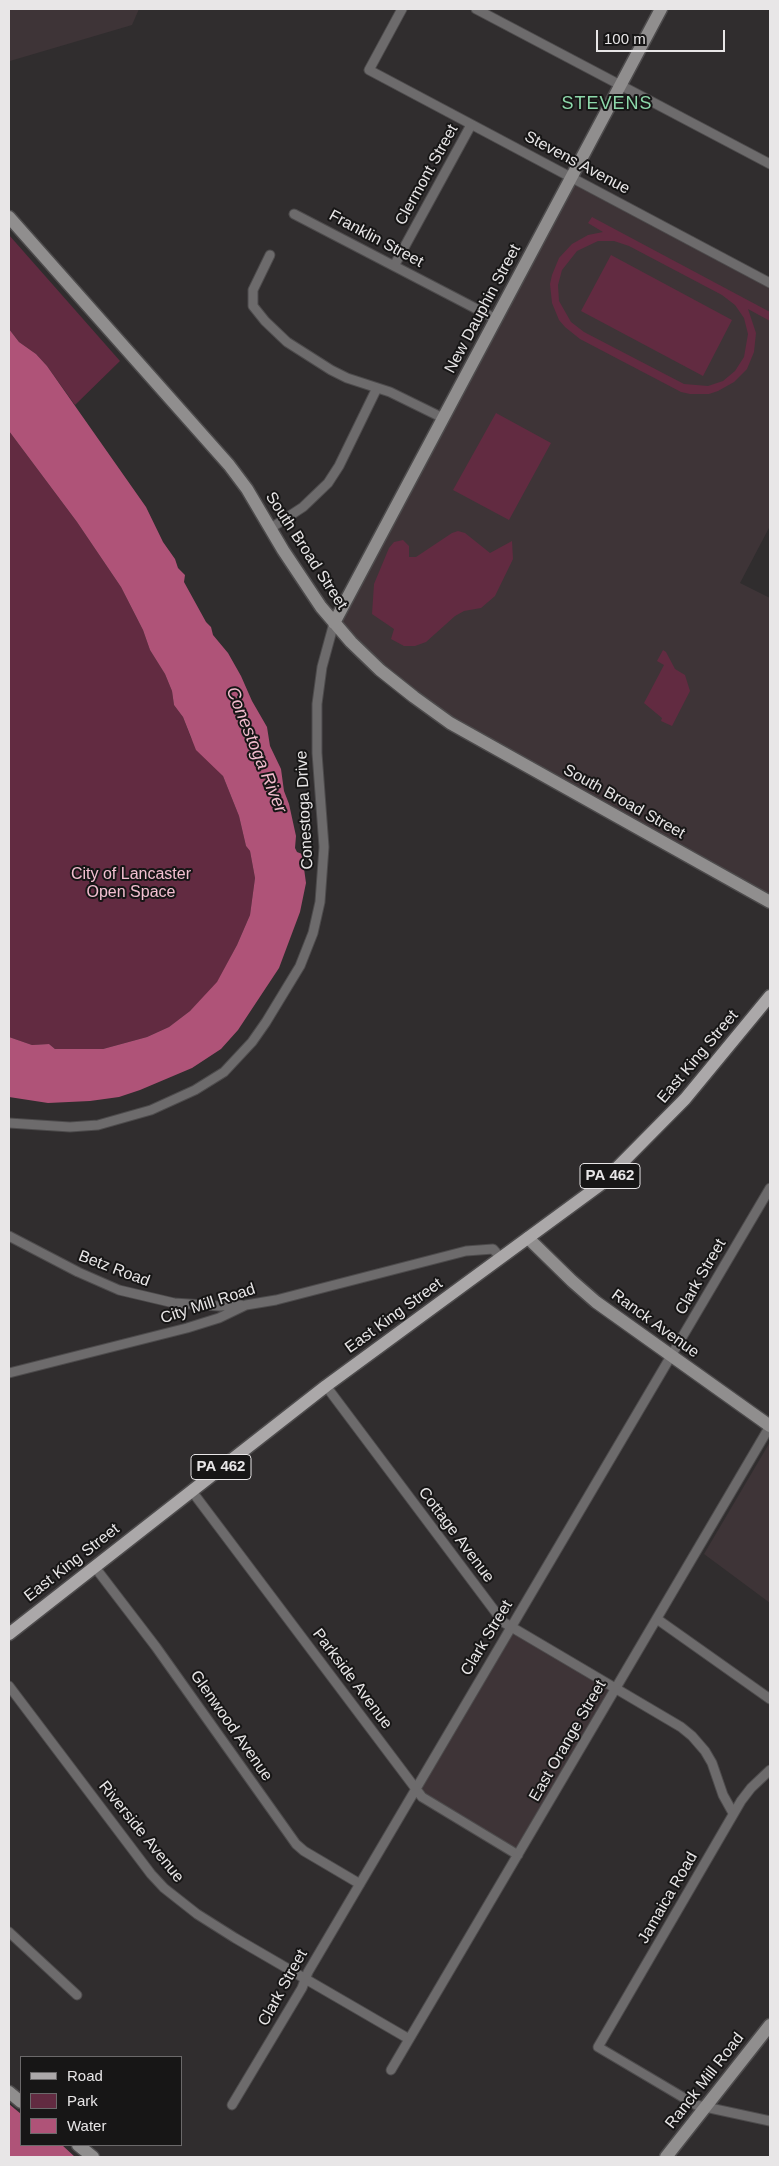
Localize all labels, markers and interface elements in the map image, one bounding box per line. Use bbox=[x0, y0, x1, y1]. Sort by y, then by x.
scale bar bbox=[599, 20, 728, 52]
text: 100 m bbox=[604, 30, 646, 47]
district label: STEVENS bbox=[561, 93, 653, 115]
street label: Clermont Street bbox=[391, 121, 463, 229]
street label: Stevens Avenue bbox=[521, 127, 633, 199]
street label: Franklin Street bbox=[326, 206, 426, 272]
street label: New Dauphin Street bbox=[441, 241, 525, 377]
street label: South Broad Street bbox=[261, 489, 351, 613]
water label: Conestoga River bbox=[221, 684, 291, 816]
street label: Conestoga Drive bbox=[292, 750, 318, 870]
street label: South Broad Street bbox=[560, 761, 688, 843]
park label: City of Lancaster Open Space bbox=[71, 865, 191, 903]
street label: East King Street bbox=[653, 1007, 743, 1107]
road number: PA 462 bbox=[580, 1164, 640, 1188]
street label: Clark Street bbox=[672, 1236, 730, 1318]
street label: Betz Road bbox=[76, 1247, 152, 1291]
street label: East King Street bbox=[342, 1274, 446, 1358]
street label: City Mill Road bbox=[158, 1280, 258, 1328]
street label: Ranck Avenue bbox=[607, 1286, 703, 1362]
road number: PA 462 bbox=[191, 1454, 251, 1480]
street label: Cottage Avenue bbox=[414, 1484, 498, 1586]
street label: East King Street bbox=[21, 1520, 123, 1606]
street label: Clark Street bbox=[457, 1597, 517, 1679]
street label: Parkside Avenue bbox=[308, 1625, 396, 1733]
street label: Glenwood Avenue bbox=[186, 1667, 276, 1785]
street label: East Orange Street bbox=[525, 1677, 611, 1805]
street label: Riverside Avenue bbox=[94, 1777, 188, 1887]
street label: Jamaica Road bbox=[634, 1849, 702, 1947]
street label: Clark Street bbox=[254, 1946, 312, 2030]
street label: Ranck Mill Road bbox=[662, 2029, 748, 2133]
legend bbox=[20, 2056, 182, 2146]
text: Road bbox=[67, 2067, 103, 2084]
text: Park bbox=[67, 2092, 98, 2109]
text: Water bbox=[67, 2117, 106, 2134]

